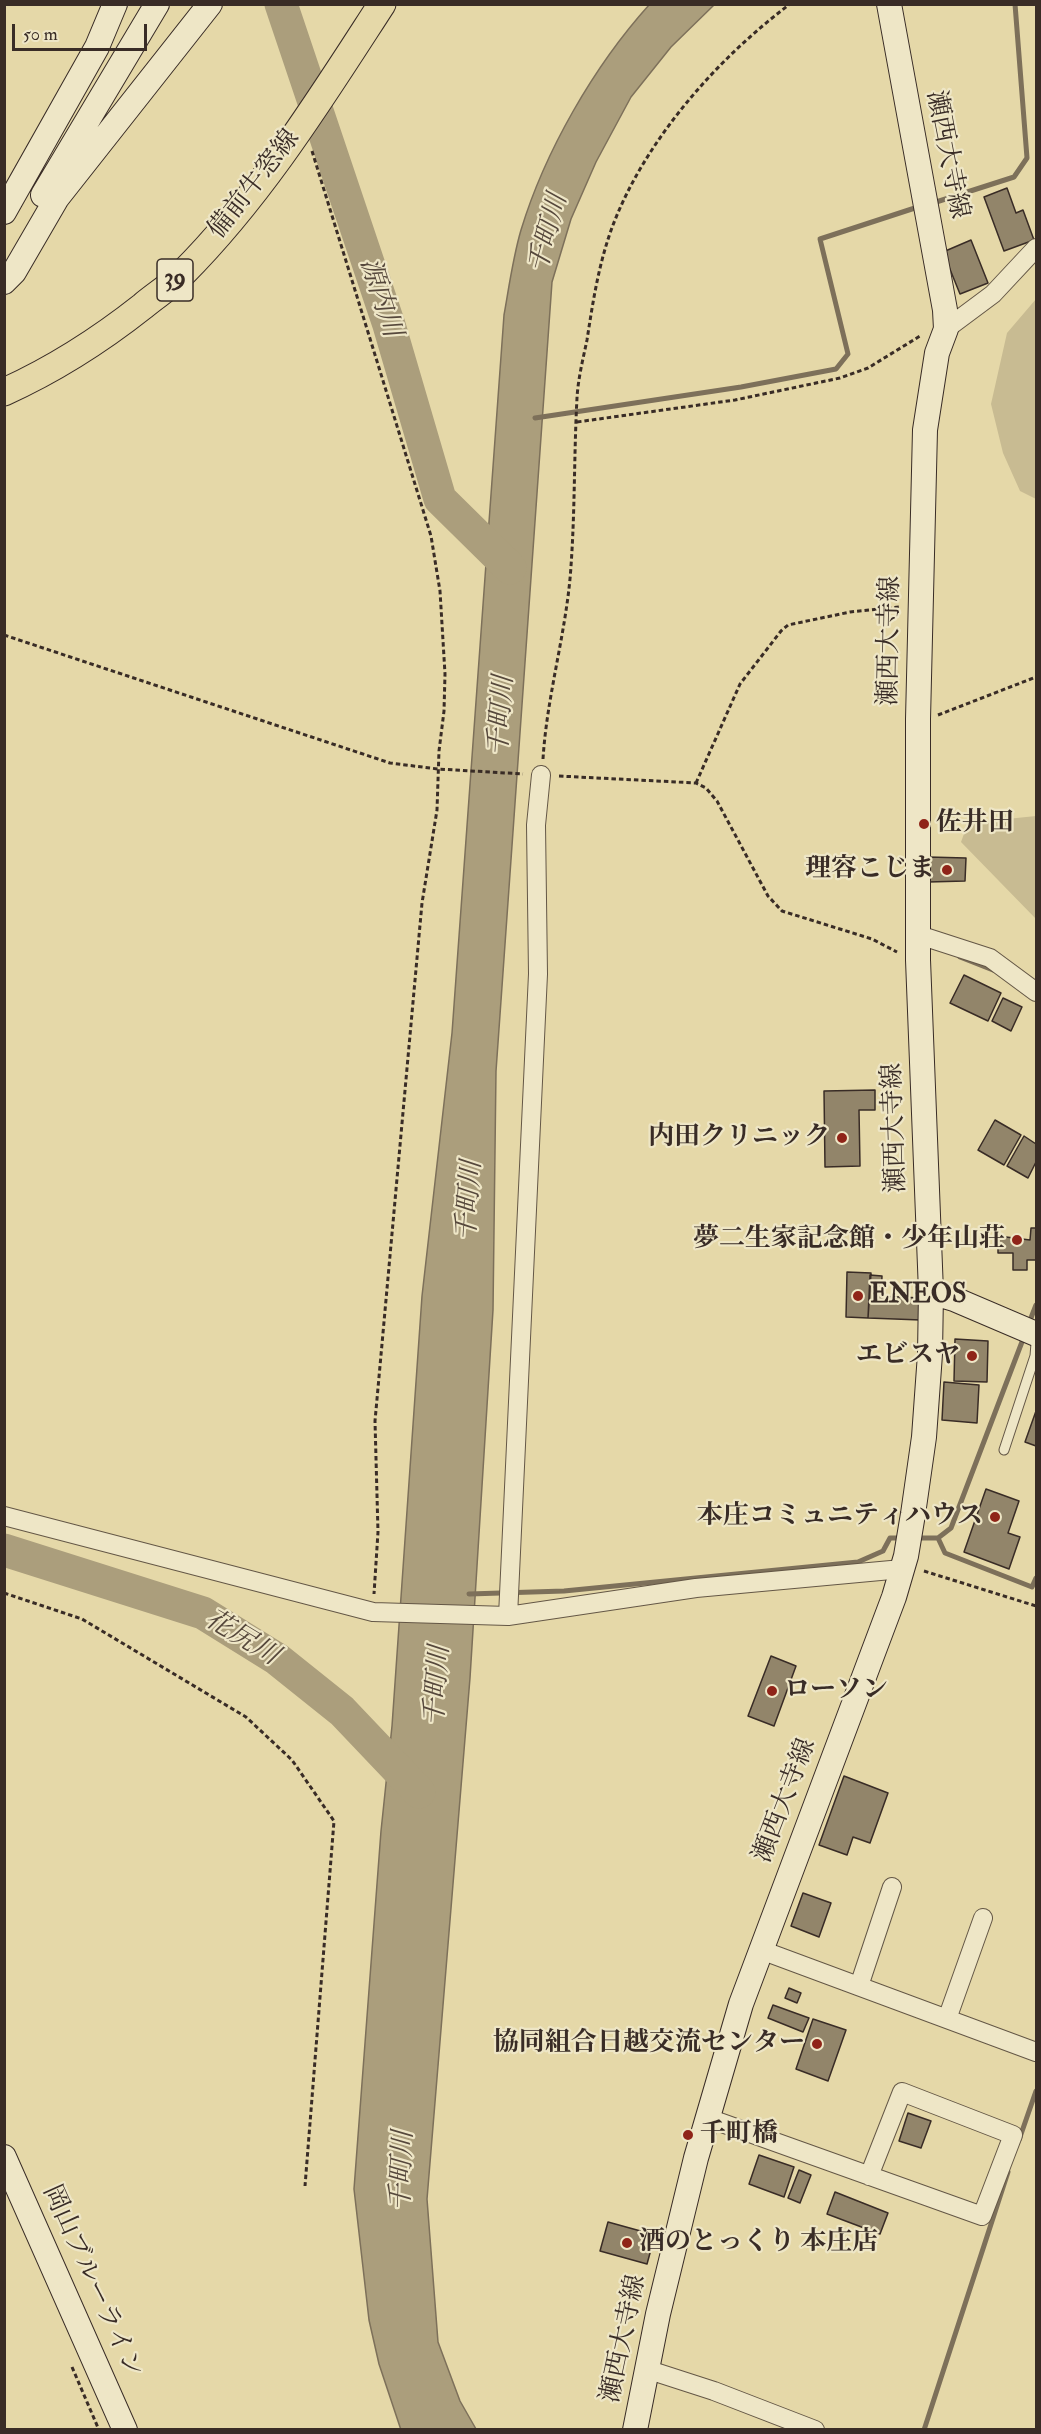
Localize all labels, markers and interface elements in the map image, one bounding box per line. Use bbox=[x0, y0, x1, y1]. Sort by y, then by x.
scale bar bbox=[15, 12, 150, 50]
text: 50 m bbox=[23, 23, 58, 46]
street label: 瀬西大寺線 bbox=[918, 88, 974, 222]
street label: 備前牛窓線 bbox=[203, 124, 307, 246]
water label: 千町川 bbox=[524, 191, 576, 277]
water label: 源内川 bbox=[351, 254, 407, 342]
road number: 39 bbox=[157, 259, 193, 301]
street label: 瀬西大寺線 bbox=[874, 576, 908, 706]
water label: 千町川 bbox=[484, 674, 522, 758]
place label: 佐井田 bbox=[936, 808, 1014, 840]
marker: 佐井田 bbox=[917, 817, 931, 831]
place label: 理容こじま bbox=[805, 854, 935, 886]
marker: 理容こじま bbox=[940, 863, 954, 877]
street label: 瀬西大寺線 bbox=[878, 1062, 914, 1194]
place label: 内田クリニック bbox=[648, 1122, 830, 1154]
marker: 内田クリニック bbox=[835, 1131, 849, 1145]
water label: 千町川 bbox=[452, 1159, 490, 1243]
place label: 夢二生家記念館・少年山荘 bbox=[693, 1224, 1005, 1256]
marker: 夢二生家記念館・少年山荘 bbox=[1010, 1233, 1024, 1247]
place label: ENEOS bbox=[870, 1280, 966, 1312]
marker: ENEOS bbox=[851, 1289, 865, 1303]
place label: エビスヤ bbox=[856, 1340, 960, 1372]
marker: エビスヤ bbox=[965, 1349, 979, 1363]
place label: 本庄コミュニティハウス bbox=[697, 1501, 983, 1533]
marker: 本庄コミュニティハウス bbox=[988, 1510, 1002, 1524]
water label: 花尻川 bbox=[198, 1604, 284, 1674]
water label: 千町川 bbox=[420, 1644, 458, 1728]
place label: ローソン bbox=[784, 1675, 888, 1707]
marker: ローソン bbox=[765, 1684, 779, 1698]
street label: 瀬西大寺線 bbox=[748, 1735, 824, 1867]
place label: 協同組合日越交流センター bbox=[493, 2028, 805, 2060]
marker: 協同組合日越交流センター bbox=[810, 2037, 824, 2051]
place label: 千町橋 bbox=[700, 2119, 778, 2151]
marker: 千町橋 bbox=[681, 2128, 695, 2142]
water label: 千町川 bbox=[386, 2130, 422, 2212]
street label: 岡山ブルーライン bbox=[34, 2181, 148, 2383]
place label: 酒のとっくり 本庄店 bbox=[639, 2227, 878, 2259]
marker: 酒のとっくり 本庄店 bbox=[620, 2236, 634, 2250]
street label: 瀬西大寺線 bbox=[596, 2272, 654, 2406]

